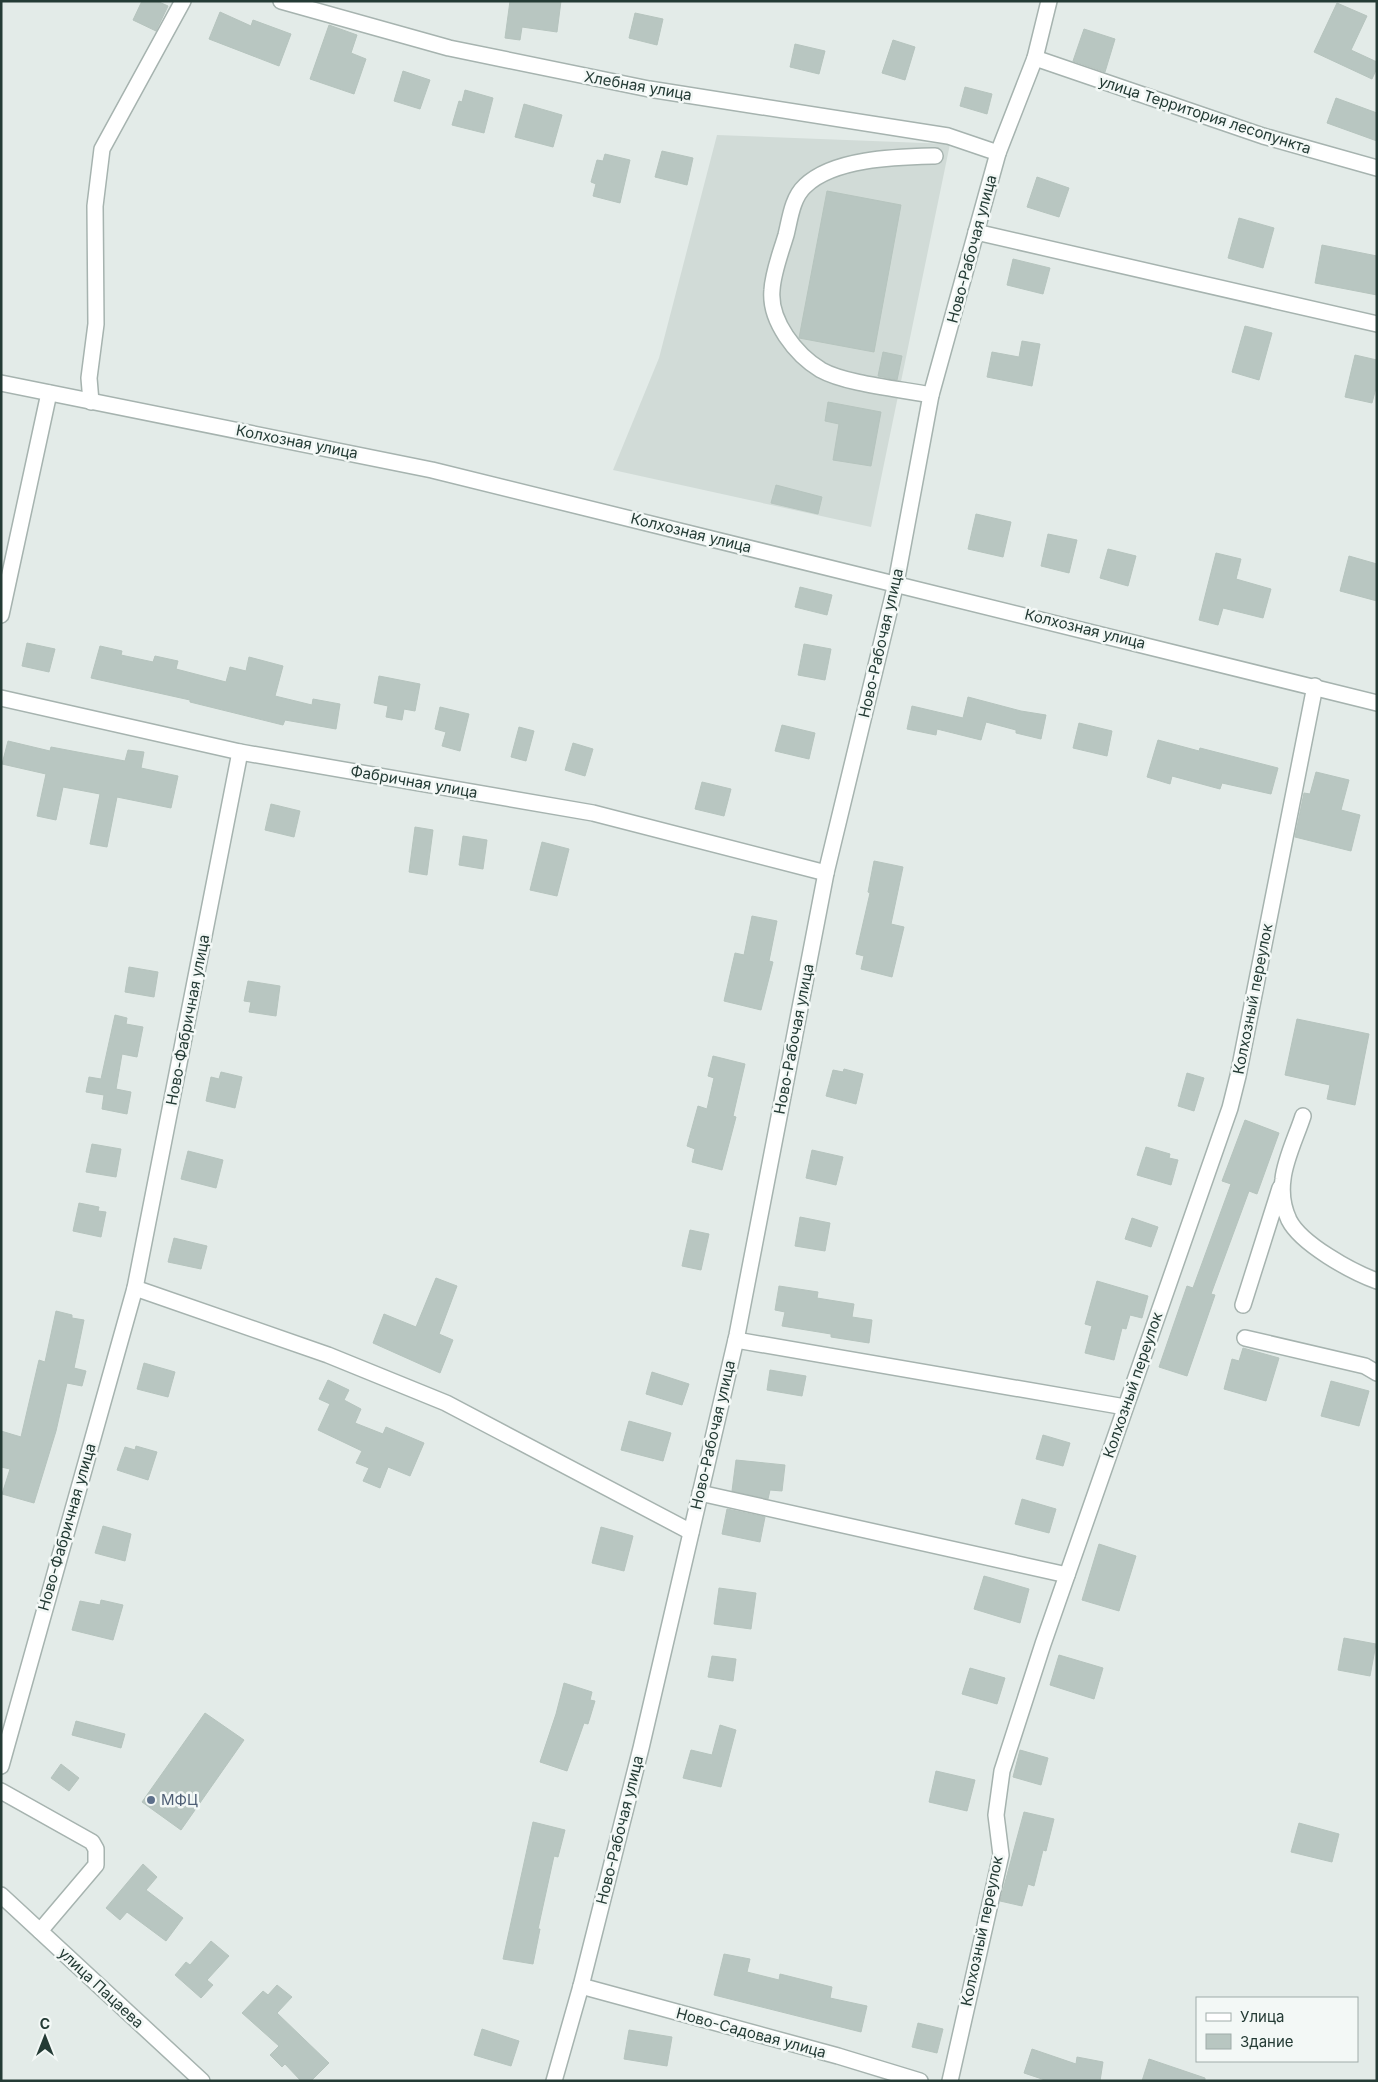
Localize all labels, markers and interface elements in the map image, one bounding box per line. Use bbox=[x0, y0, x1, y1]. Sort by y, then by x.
street label: Хлебная улица bbox=[583, 67, 693, 104]
street label: улица Территория лесопункта bbox=[1097, 71, 1314, 158]
street label: Ново-Рабочая улица bbox=[943, 173, 1000, 325]
street label: Колхозная улица bbox=[235, 420, 360, 463]
street label: Колхозная улица bbox=[629, 508, 753, 557]
street label: Ново-Рабочая улица bbox=[854, 566, 907, 719]
street label: Колхозная улица bbox=[1023, 604, 1147, 653]
street label: Фабричная улица bbox=[349, 761, 479, 802]
street label: Колхозный переулок bbox=[1229, 922, 1276, 1076]
street label: Ново-Фабричная улица bbox=[162, 933, 213, 1107]
street label: Ново-Рабочая улица bbox=[770, 962, 817, 1116]
street label: Колхозный переулок bbox=[1099, 1309, 1166, 1460]
street label: Ново-Рабочая улица bbox=[686, 1358, 739, 1511]
street label: Ново-Фабричная улица bbox=[33, 1441, 100, 1613]
street label: Ново-Рабочая улица bbox=[592, 1753, 647, 1906]
place label: МФЦ bbox=[161, 1790, 198, 1809]
marker: МФЦ bbox=[145, 1794, 157, 1806]
street label: Колхозный переулок bbox=[956, 1854, 1007, 2008]
street label: улица Пацаева bbox=[55, 1943, 148, 2032]
legend bbox=[1196, 1997, 1358, 2062]
street label: Ново-Садовая улица bbox=[674, 2003, 828, 2062]
text: Улица bbox=[1240, 2007, 1284, 2026]
north arrow bbox=[20, 2012, 70, 2062]
text: С bbox=[40, 2015, 50, 2032]
text: Здание bbox=[1240, 2032, 1294, 2051]

